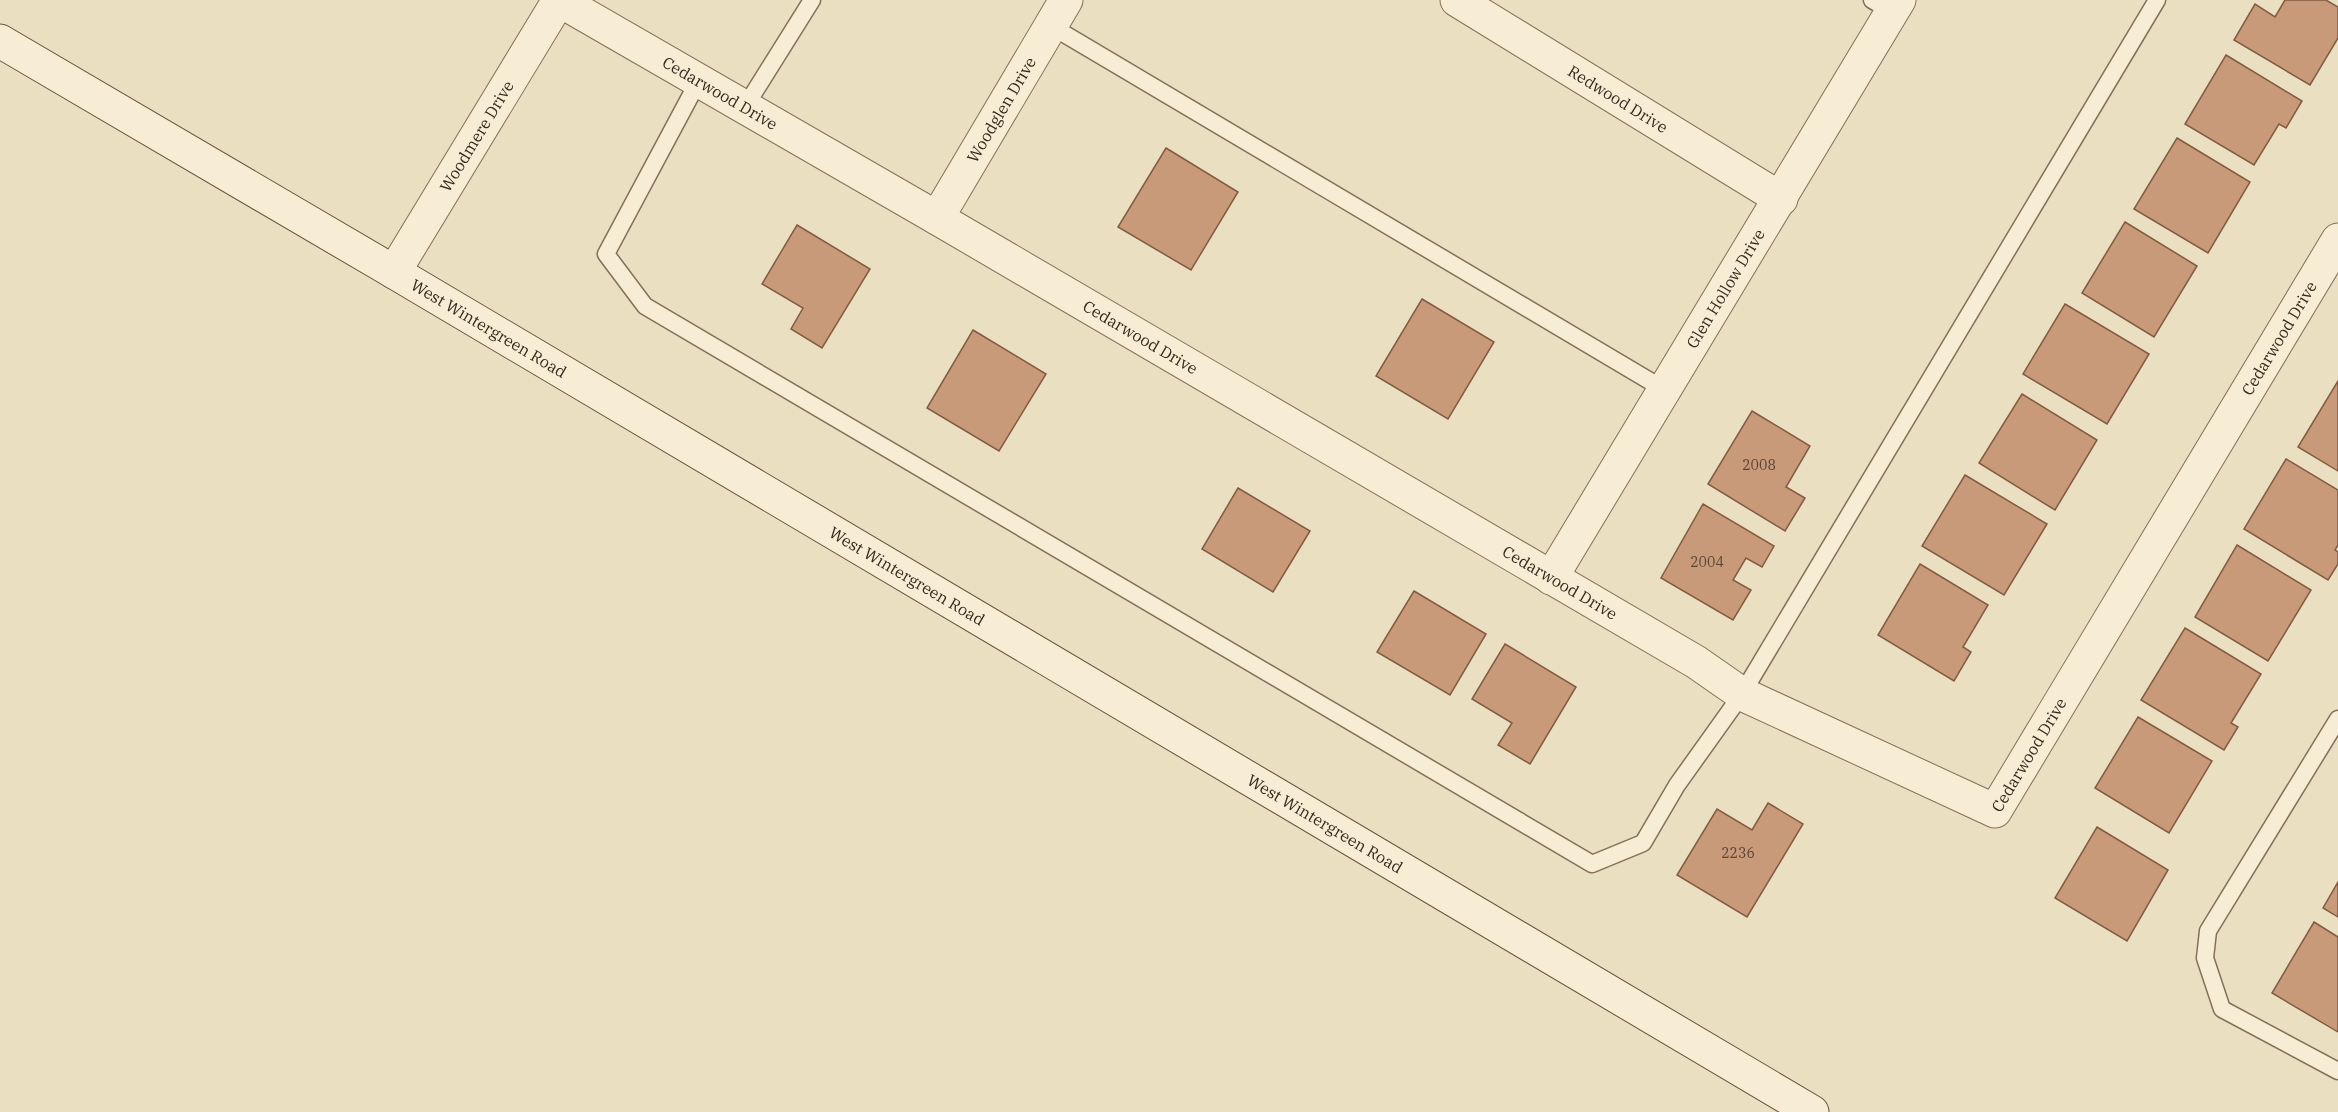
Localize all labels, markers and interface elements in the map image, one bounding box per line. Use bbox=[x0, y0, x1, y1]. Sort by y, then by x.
street label: Cedarwood Drive bbox=[659, 52, 781, 134]
street label: Woodglen Drive bbox=[962, 53, 1040, 166]
street label: Redwood Drive bbox=[1564, 61, 1672, 137]
street label: Woodmere Drive bbox=[435, 77, 518, 195]
street label: Glen Hollow Drive bbox=[1682, 225, 1769, 352]
street label: West Wintergreen Road bbox=[407, 274, 571, 382]
street label: Cedarwood Drive bbox=[2237, 278, 2321, 399]
street label: Cedarwood Drive bbox=[1079, 296, 1201, 378]
house number: 2008 bbox=[1742, 456, 1776, 474]
street label: West Wintergreen Road bbox=[826, 522, 989, 630]
street label: Cedarwood Drive bbox=[1499, 541, 1621, 624]
house number: 2004 bbox=[1690, 553, 1724, 571]
street label: Cedarwood Drive bbox=[1987, 694, 2071, 816]
street label: West Wintergreen Road bbox=[1244, 770, 1407, 878]
house number: 2236 bbox=[1721, 844, 1755, 862]

